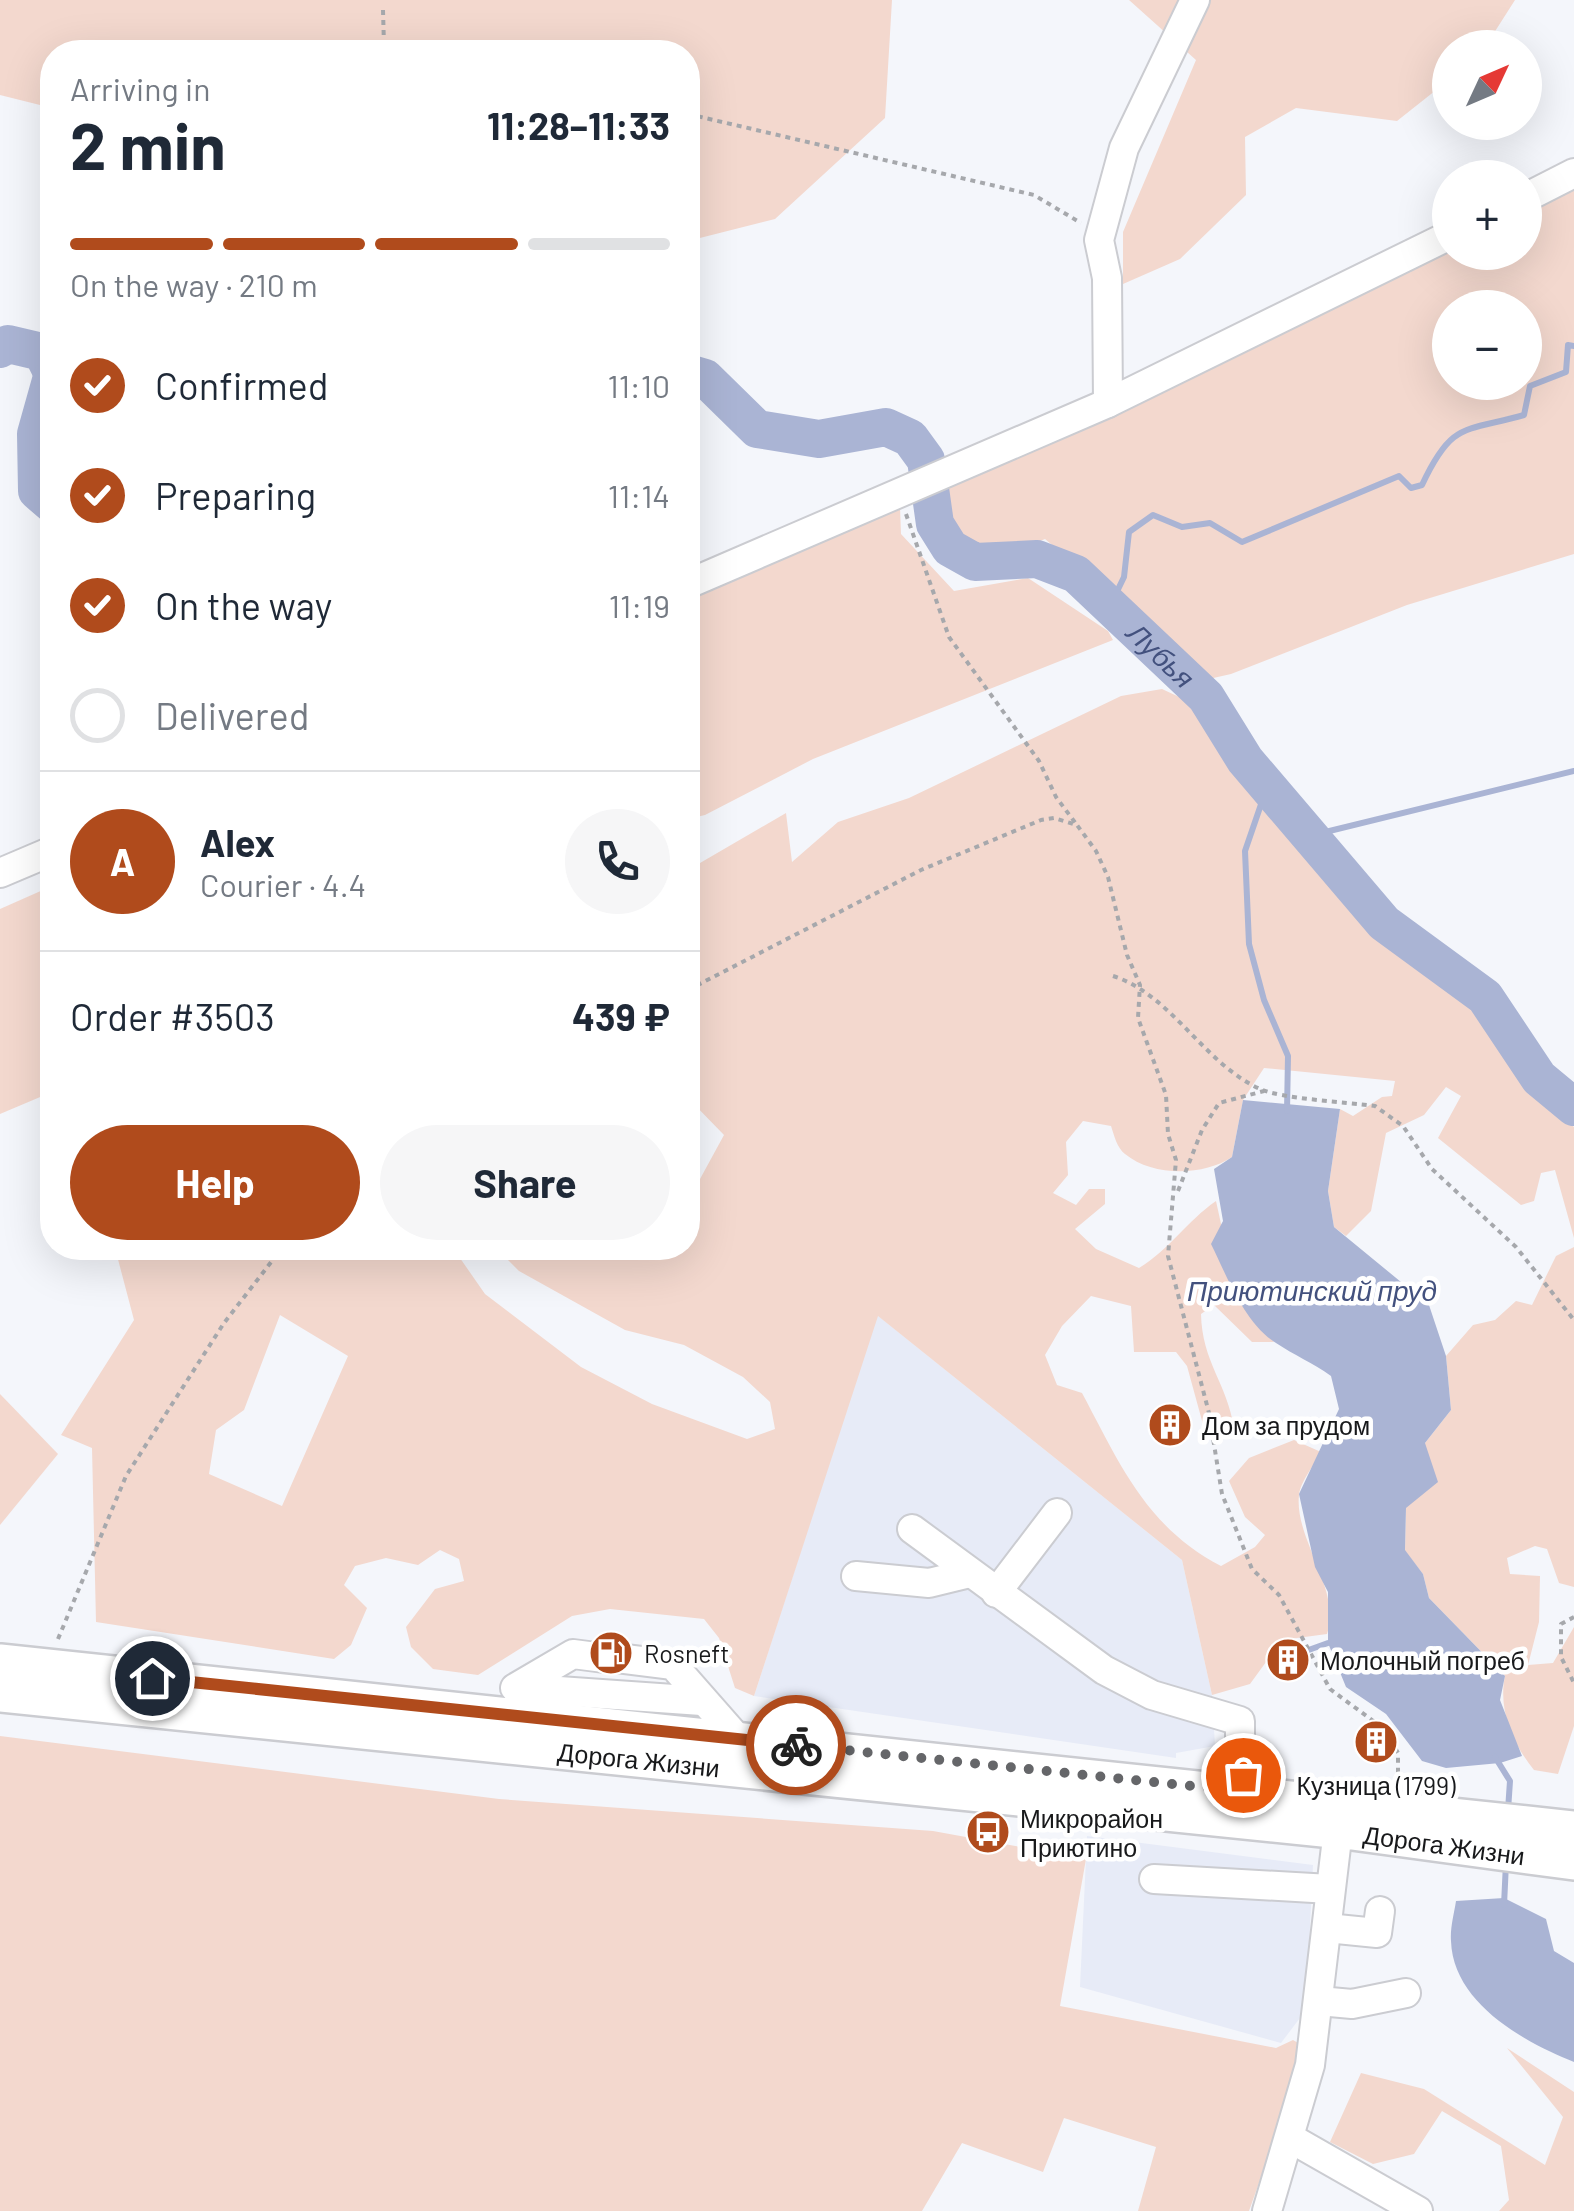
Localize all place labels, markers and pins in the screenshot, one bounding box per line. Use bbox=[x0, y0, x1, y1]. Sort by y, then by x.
building icon: Дом за прудом bbox=[1147, 1402, 1193, 1448]
place label: Дом за прудом bbox=[1202, 1410, 1370, 1440]
fuel station icon: Rosneft bbox=[588, 1630, 634, 1676]
pin bbox=[110, 1636, 195, 1721]
building icon: Молочный погреб bbox=[1265, 1637, 1311, 1683]
place label: Rosneft bbox=[644, 1638, 729, 1668]
place label: Молочный погреб bbox=[1320, 1645, 1525, 1675]
building icon: Кузница (1799) bbox=[1353, 1719, 1399, 1765]
pin bbox=[1201, 1733, 1286, 1818]
place label: Кузница (1799) bbox=[1296, 1770, 1456, 1800]
place label: Микрорайон Приютино bbox=[1020, 1803, 1163, 1862]
bus stop icon: Микрорайон Приютино bbox=[965, 1809, 1011, 1855]

